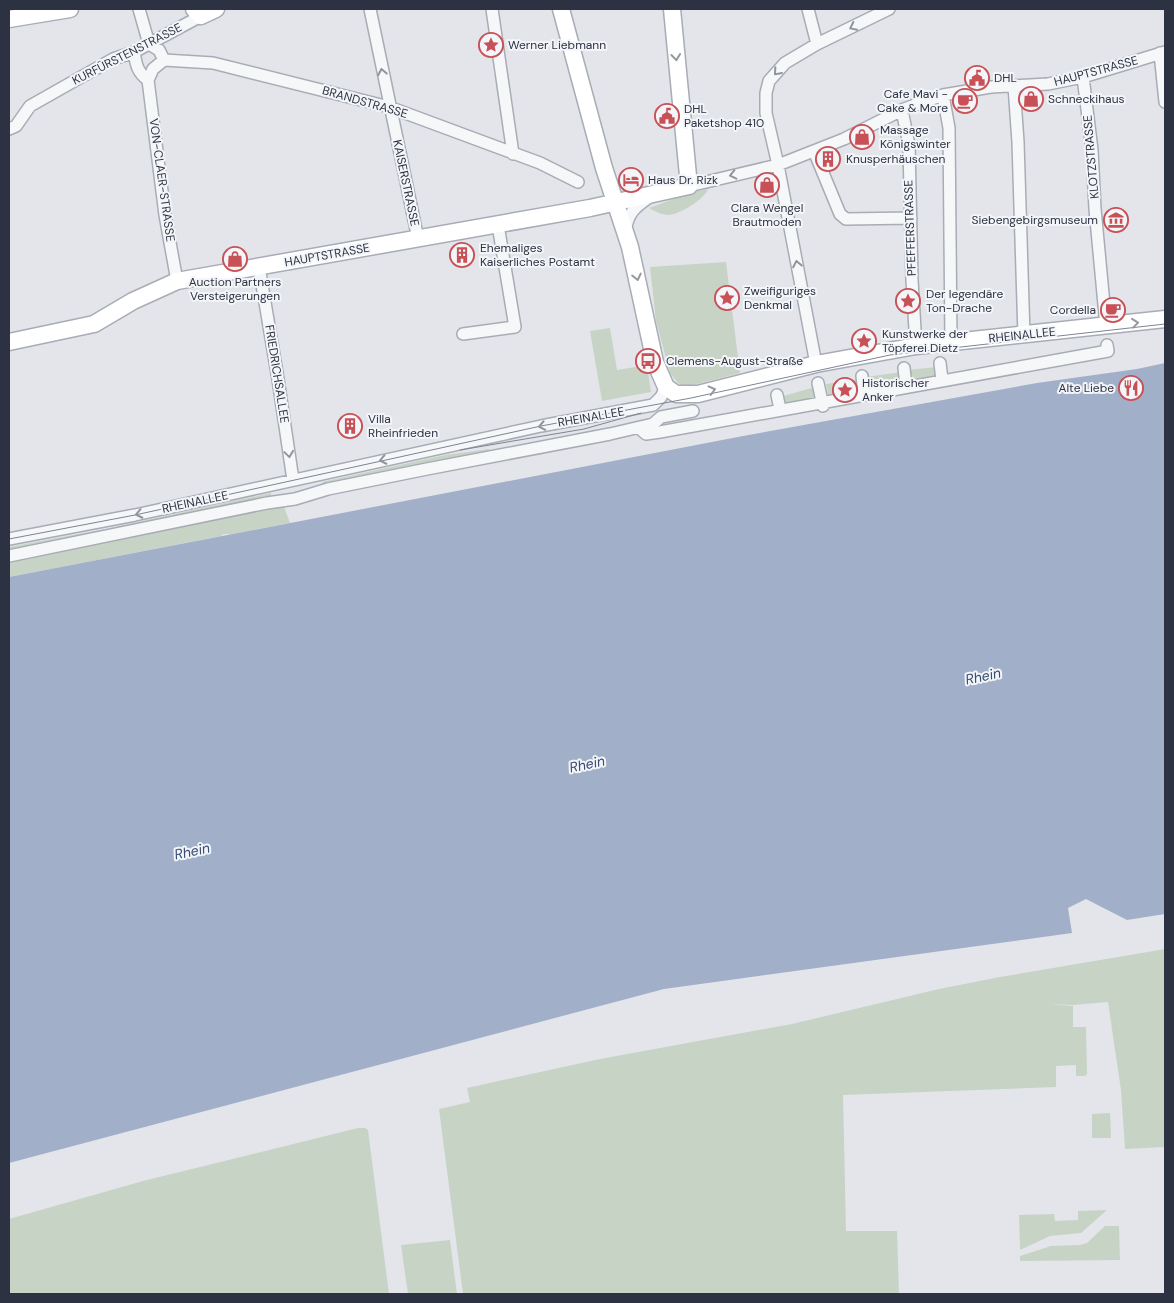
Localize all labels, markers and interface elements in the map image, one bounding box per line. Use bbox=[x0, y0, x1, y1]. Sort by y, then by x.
street label: KURFÜRSTENSTRASSE bbox=[69, 19, 185, 89]
one-way arrow bbox=[849, 21, 858, 31]
place icon: Werner Liebmann bbox=[478, 32, 504, 58]
place label: Werner Liebmann bbox=[508, 37, 606, 53]
street label: HAUPTSTRASSE bbox=[1052, 52, 1140, 90]
one-way arrow bbox=[671, 54, 682, 62]
public building icon: DHL bbox=[964, 65, 990, 91]
one-way arrow bbox=[774, 67, 783, 76]
one-way arrow bbox=[378, 68, 388, 76]
place label: DHL bbox=[994, 70, 1017, 86]
street label: BRANDSTRASSE bbox=[320, 82, 410, 122]
place label: Cafe Mavi - Cake & More bbox=[877, 86, 948, 116]
shop icon: Schneckihaus bbox=[1018, 86, 1044, 112]
cafe icon: Cafe Mavi - Cake & More bbox=[952, 88, 978, 114]
place label: Schneckihaus bbox=[1048, 91, 1125, 107]
place label: DHL Paketshop 410 bbox=[684, 101, 764, 131]
public building icon: DHL Paketshop 410 bbox=[654, 103, 680, 129]
street label: KLOTZSTRASSE bbox=[1079, 114, 1103, 199]
street label: VON-CLAER-STRASSE bbox=[145, 117, 179, 243]
place label: Massage Königswinter bbox=[880, 122, 951, 152]
shop icon: Massage Königswinter bbox=[849, 124, 875, 150]
street label: KAISERSTRASSE bbox=[389, 138, 423, 228]
building icon: Knusperhäuschen bbox=[815, 146, 841, 172]
place label: Knusperhäuschen bbox=[846, 151, 945, 167]
hotel icon: Haus Dr. Rizk bbox=[618, 167, 644, 193]
one-way arrow bbox=[729, 169, 738, 180]
place label: Haus Dr. Rizk bbox=[648, 172, 718, 188]
shop icon: Clara Wengel Brautmoden bbox=[754, 172, 780, 198]
street label: PFEFFERSTRASSE bbox=[900, 179, 920, 276]
place label: Clara Wengel Brautmoden bbox=[731, 200, 803, 230]
museum icon: Siebengebirgsmuseum bbox=[1103, 207, 1129, 233]
place label: Siebengebirgsmuseum bbox=[971, 212, 1098, 228]
street label: HAUPTSTRASSE bbox=[283, 240, 371, 270]
place label: Ehemaliges Kaiserliches Postamt bbox=[480, 240, 595, 270]
building icon: Ehemaliges Kaiserliches Postamt bbox=[449, 242, 475, 268]
shop icon: Auction Partners Versteigerungen bbox=[222, 246, 248, 272]
one-way arrow bbox=[792, 260, 802, 269]
one-way arrow bbox=[631, 273, 642, 282]
place label: Auction Partners Versteigerungen bbox=[189, 274, 281, 304]
place label: Zweifiguriges Denkmal bbox=[744, 283, 816, 313]
place icon: Zweifiguriges Denkmal bbox=[714, 285, 740, 311]
place label: Der legendäre Ton-Drache bbox=[926, 286, 1004, 316]
place icon: Der legendäre Ton-Drache bbox=[895, 288, 921, 314]
cafe icon: Cordella bbox=[1100, 297, 1126, 323]
place label: Cordella bbox=[1050, 302, 1096, 318]
one-way arrow bbox=[1131, 318, 1140, 328]
street label: FRIEDRICHSALLEE bbox=[261, 324, 293, 424]
street label: RHEINALLEE bbox=[988, 324, 1057, 346]
place label: Kunstwerke der Töpferei Dietz bbox=[882, 326, 968, 356]
place icon: Kunstwerke der Töpferei Dietz bbox=[851, 328, 877, 354]
bus stop icon: Clemens-August-Straße bbox=[635, 348, 661, 374]
place label: Clemens-August-Straße bbox=[666, 353, 803, 369]
place label: Historischer Anker bbox=[862, 375, 929, 405]
restaurant icon: Alte Liebe bbox=[1118, 375, 1144, 401]
place icon: Historischer Anker bbox=[832, 377, 858, 403]
place label: Alte Liebe bbox=[1058, 380, 1114, 396]
one-way arrow bbox=[707, 385, 716, 396]
street label: RHEINALLEE bbox=[556, 403, 626, 431]
place label: Villa Rheinfrieden bbox=[368, 411, 438, 441]
building icon: Villa Rheinfrieden bbox=[337, 413, 363, 439]
one-way arrow bbox=[538, 420, 546, 430]
one-way arrow bbox=[284, 449, 294, 458]
one-way arrow bbox=[379, 454, 388, 465]
street label: RHEINALLEE bbox=[160, 487, 230, 517]
one-way arrow bbox=[135, 508, 144, 519]
water label: Rhein bbox=[964, 663, 1002, 689]
water label: Rhein bbox=[568, 751, 606, 777]
water label: Rhein bbox=[173, 838, 211, 864]

